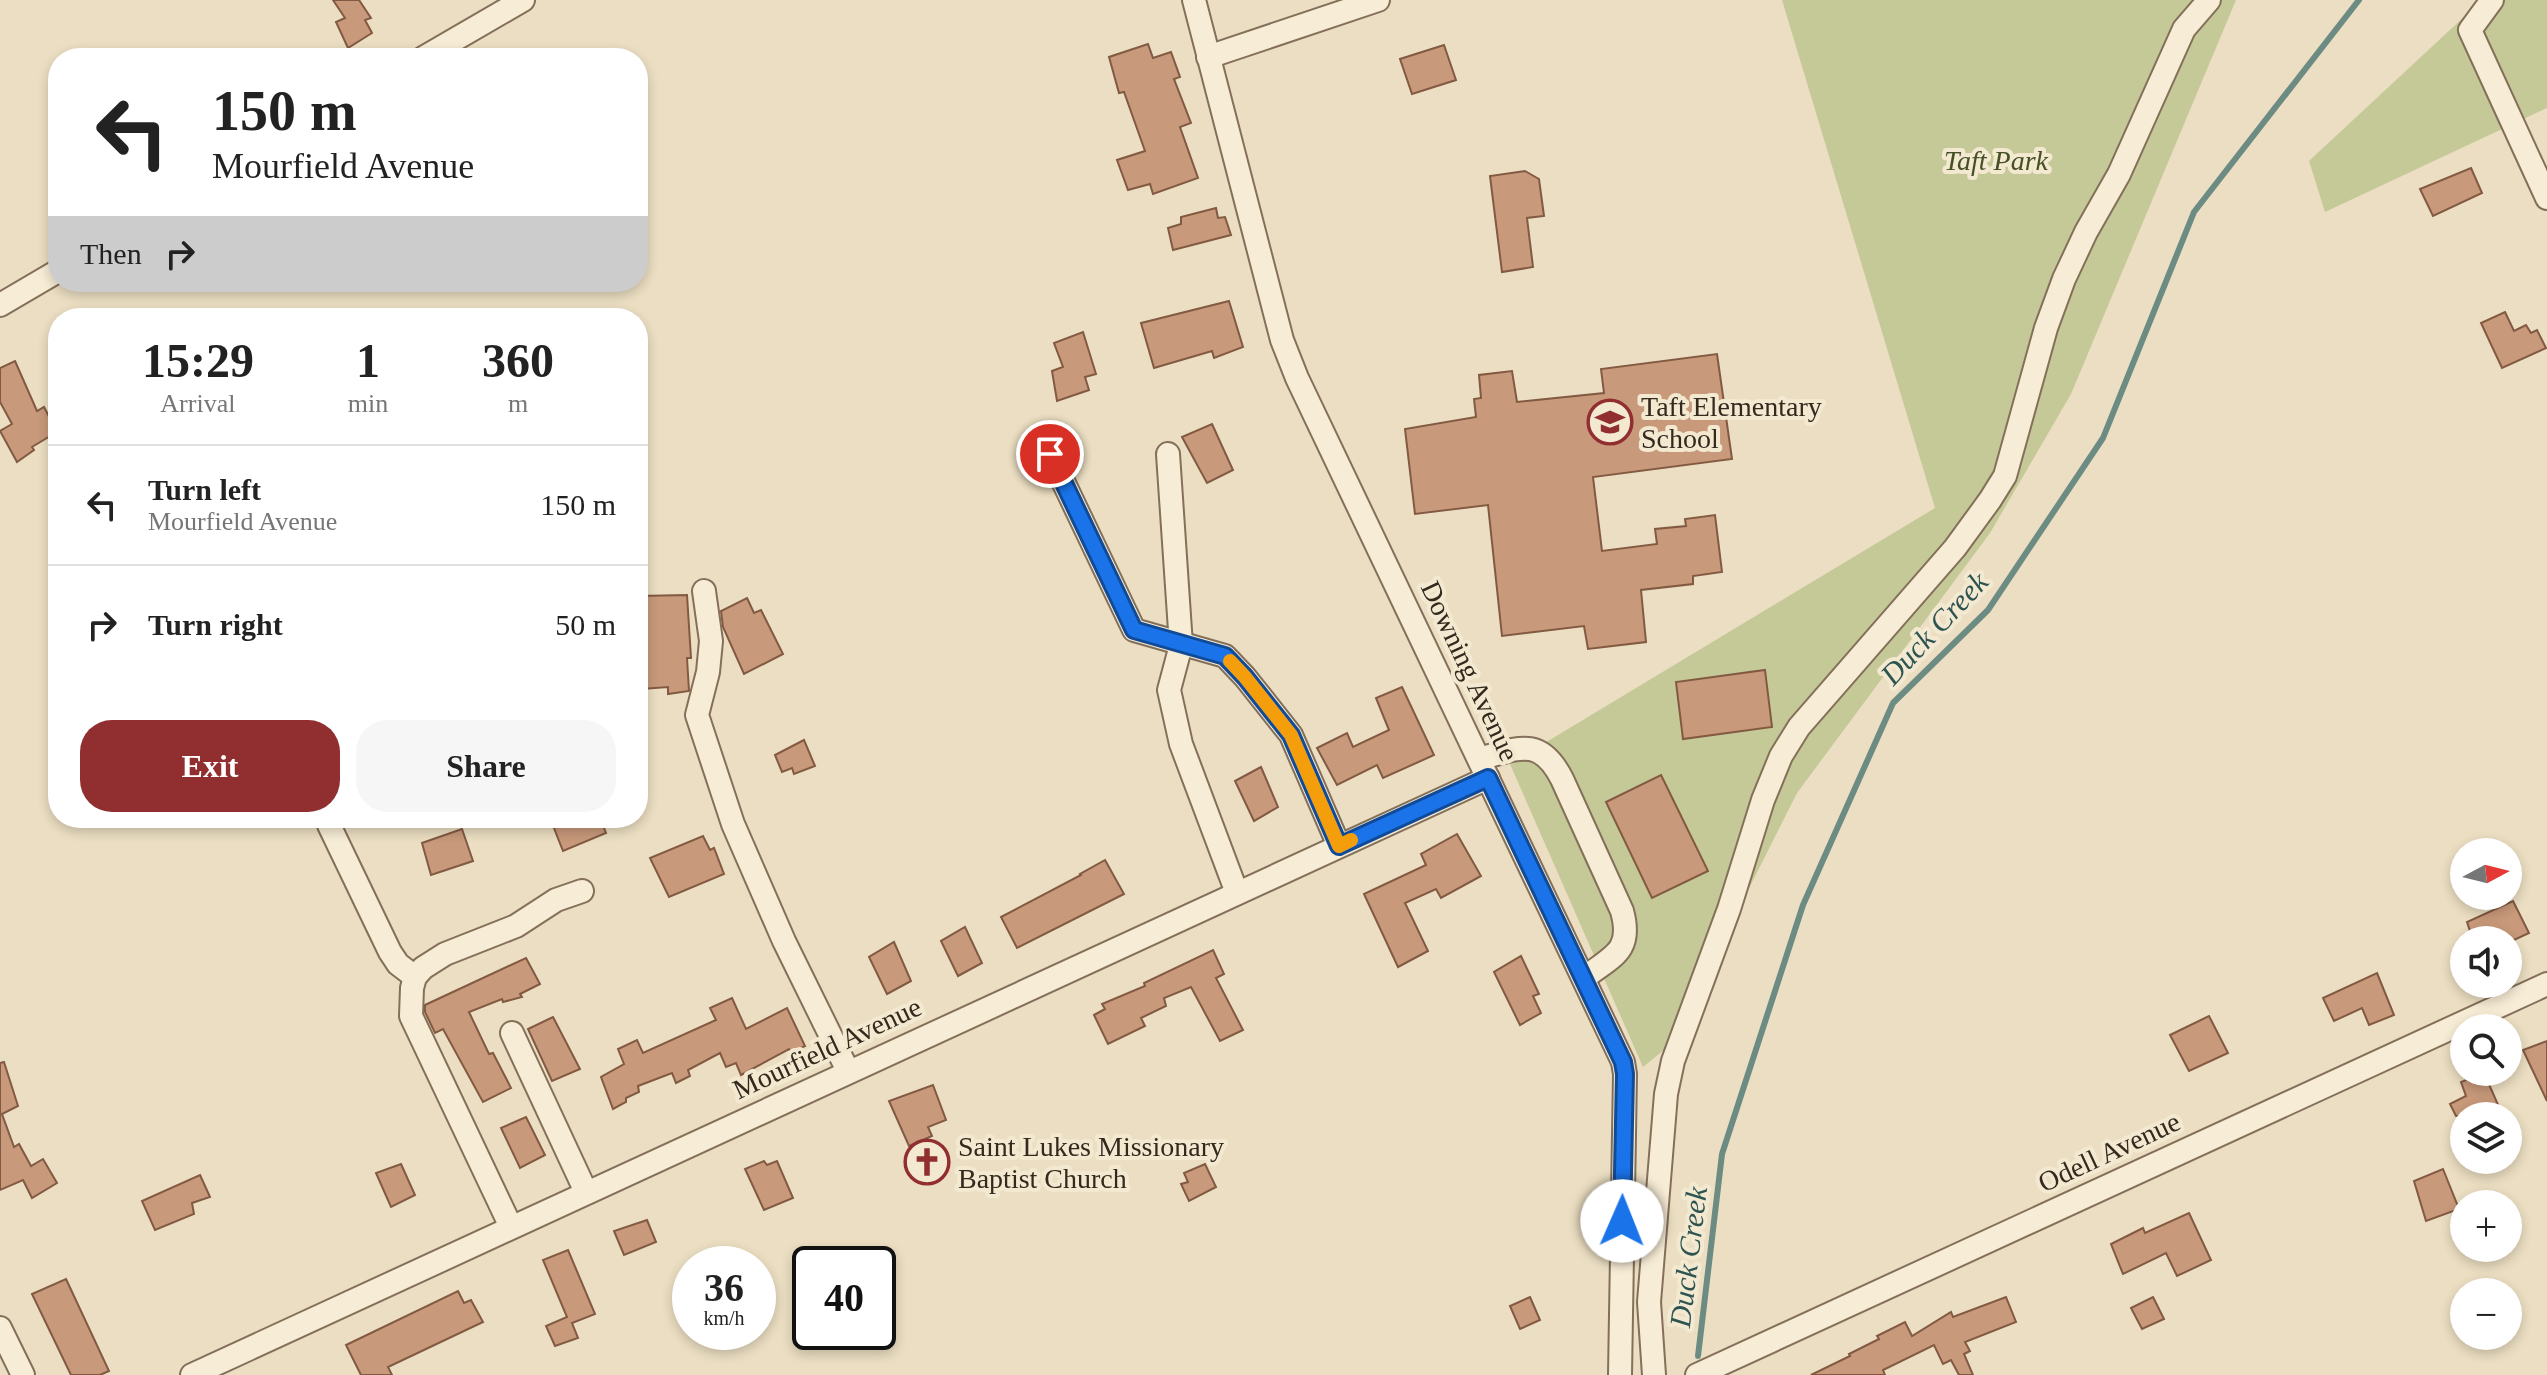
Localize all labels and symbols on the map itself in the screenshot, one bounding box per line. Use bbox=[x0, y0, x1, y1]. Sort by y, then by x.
park label: Taft Park bbox=[1944, 145, 2049, 176]
place label: Taft Elementary School bbox=[1641, 391, 1822, 454]
school or university icon: Taft Elementary School bbox=[1586, 398, 1634, 446]
pin bbox=[1016, 420, 1084, 488]
water label: Duck Creek bbox=[1873, 565, 1995, 692]
street label: Downing Avenue bbox=[1415, 576, 1525, 766]
north arrow bbox=[2450, 838, 2522, 910]
street label: Mourfield Avenue bbox=[728, 991, 926, 1105]
street label: Odell Avenue bbox=[2033, 1106, 2185, 1198]
place label: Saint Lukes Missionary Baptist Church bbox=[958, 1131, 1224, 1194]
church icon: Saint Lukes Missionary Baptist Church bbox=[903, 1138, 951, 1186]
position arrow bbox=[1580, 1179, 1664, 1263]
water label: Duck Creek bbox=[1663, 1184, 1713, 1330]
speed limit sign: 40 bbox=[792, 1246, 896, 1350]

